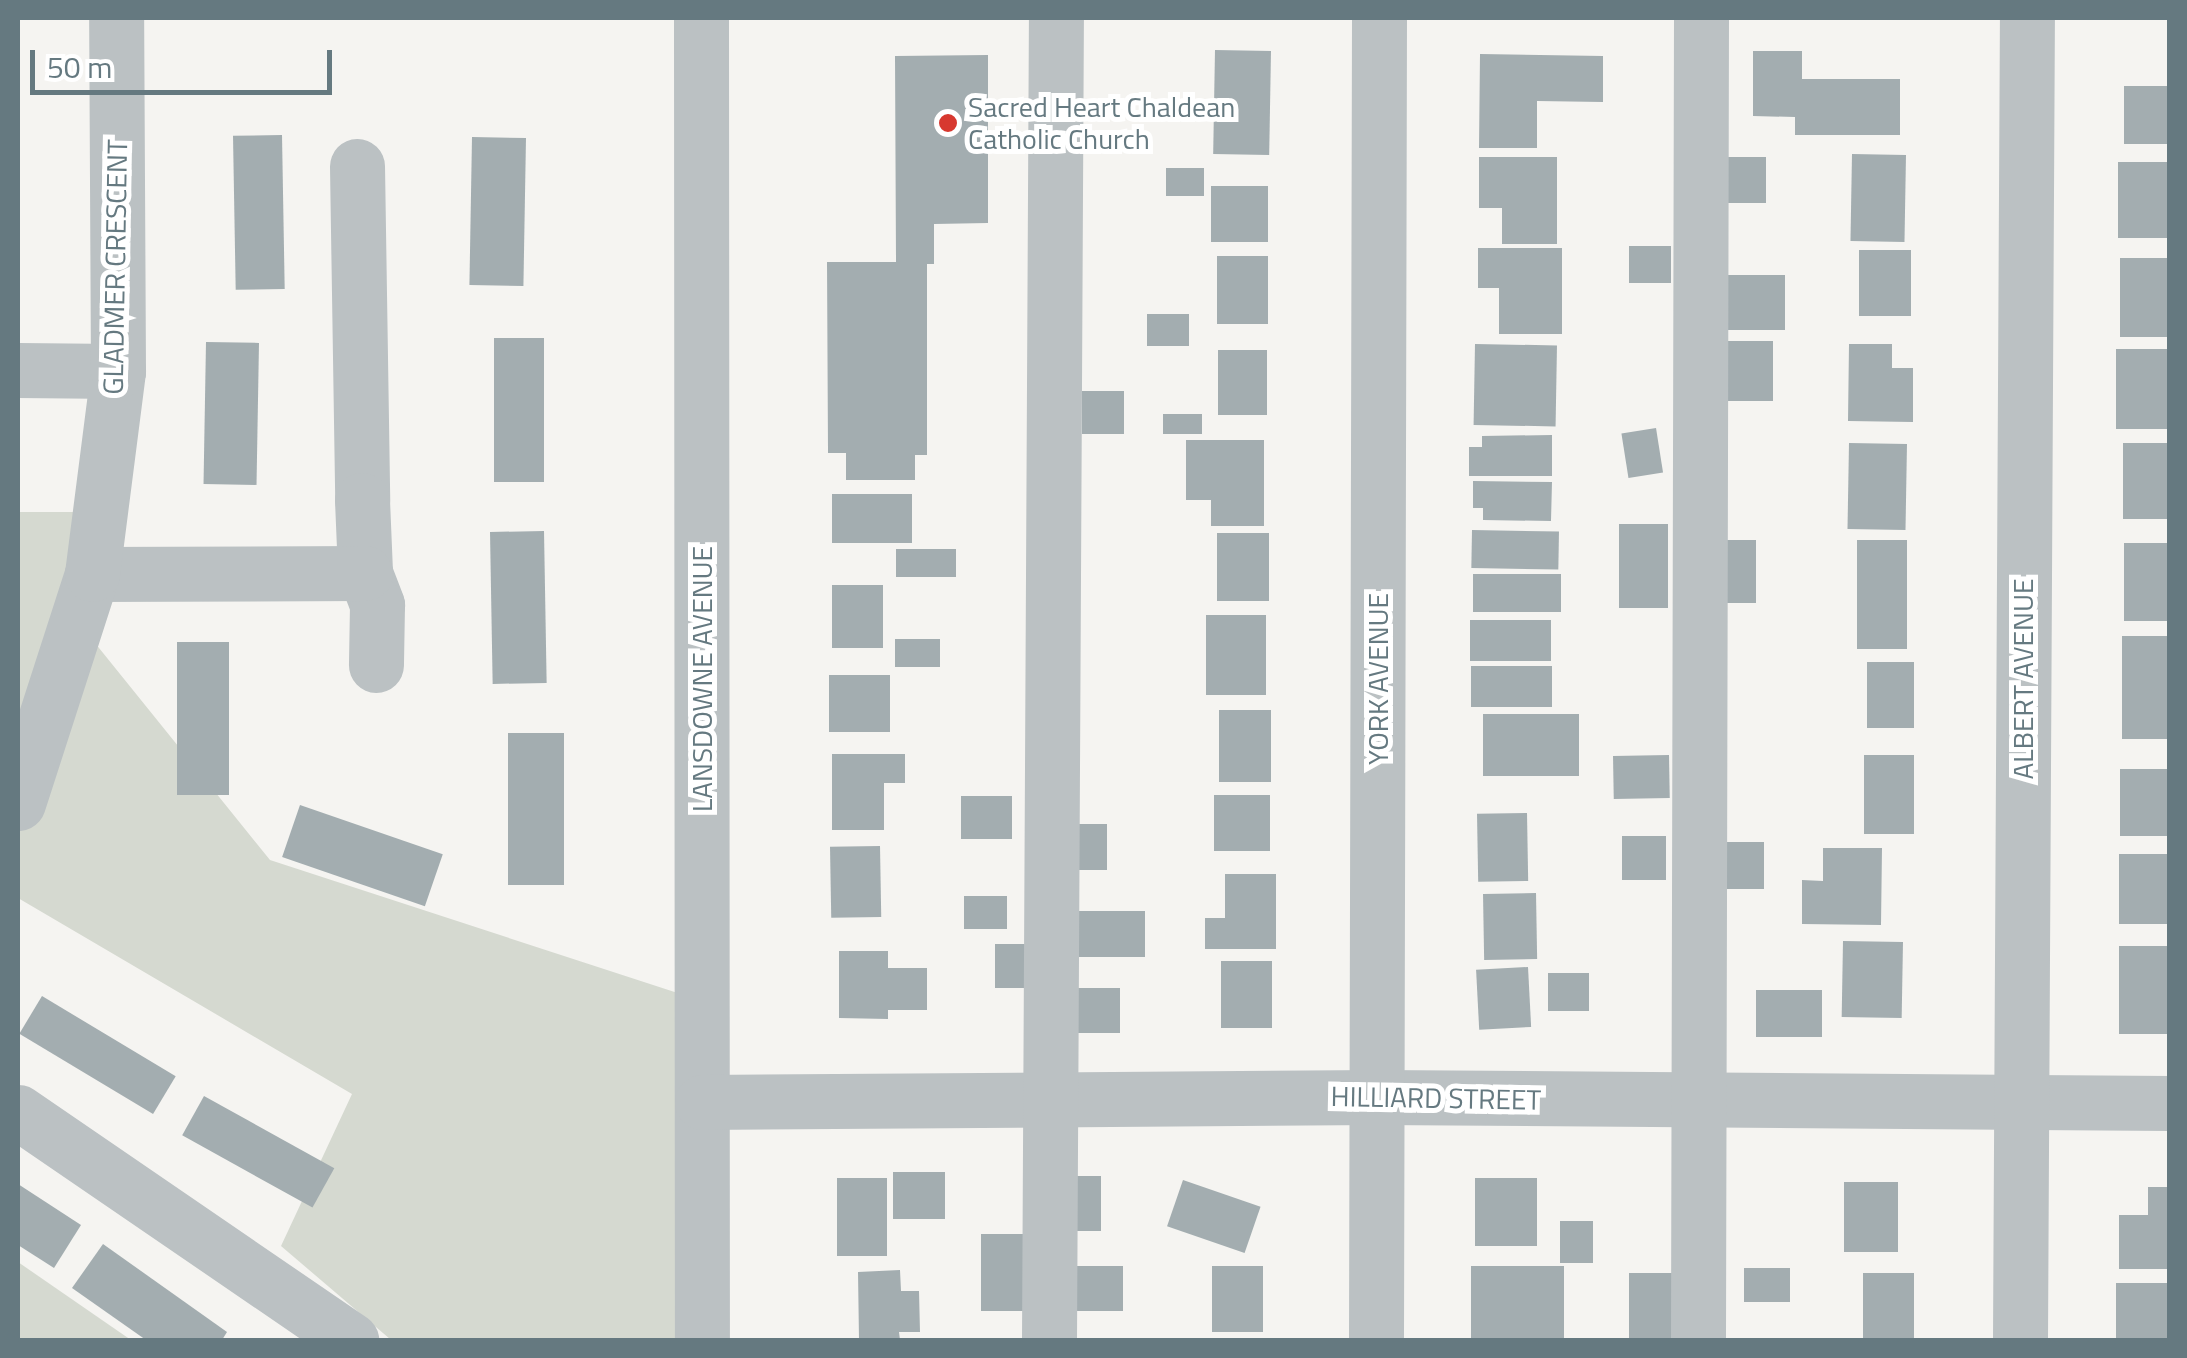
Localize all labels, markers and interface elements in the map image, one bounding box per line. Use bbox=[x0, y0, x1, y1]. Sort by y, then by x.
scale bar bbox=[35, 30, 338, 92]
text: 50 m bbox=[47, 44, 112, 90]
place label: Sacred Heart Chaldean Catholic Church bbox=[968, 90, 1235, 156]
marker: Sacred Heart Chaldean Catholic Church bbox=[937, 112, 959, 134]
street label: GLADMER CRESCENT bbox=[96, 139, 134, 395]
street label: LANSDOWNE AVENUE bbox=[685, 546, 719, 812]
street label: ALBERT AVENUE bbox=[2006, 579, 2040, 779]
street label: YORK AVENUE bbox=[1361, 593, 1395, 765]
street label: HILLIARD STREET bbox=[1330, 1079, 1542, 1117]

